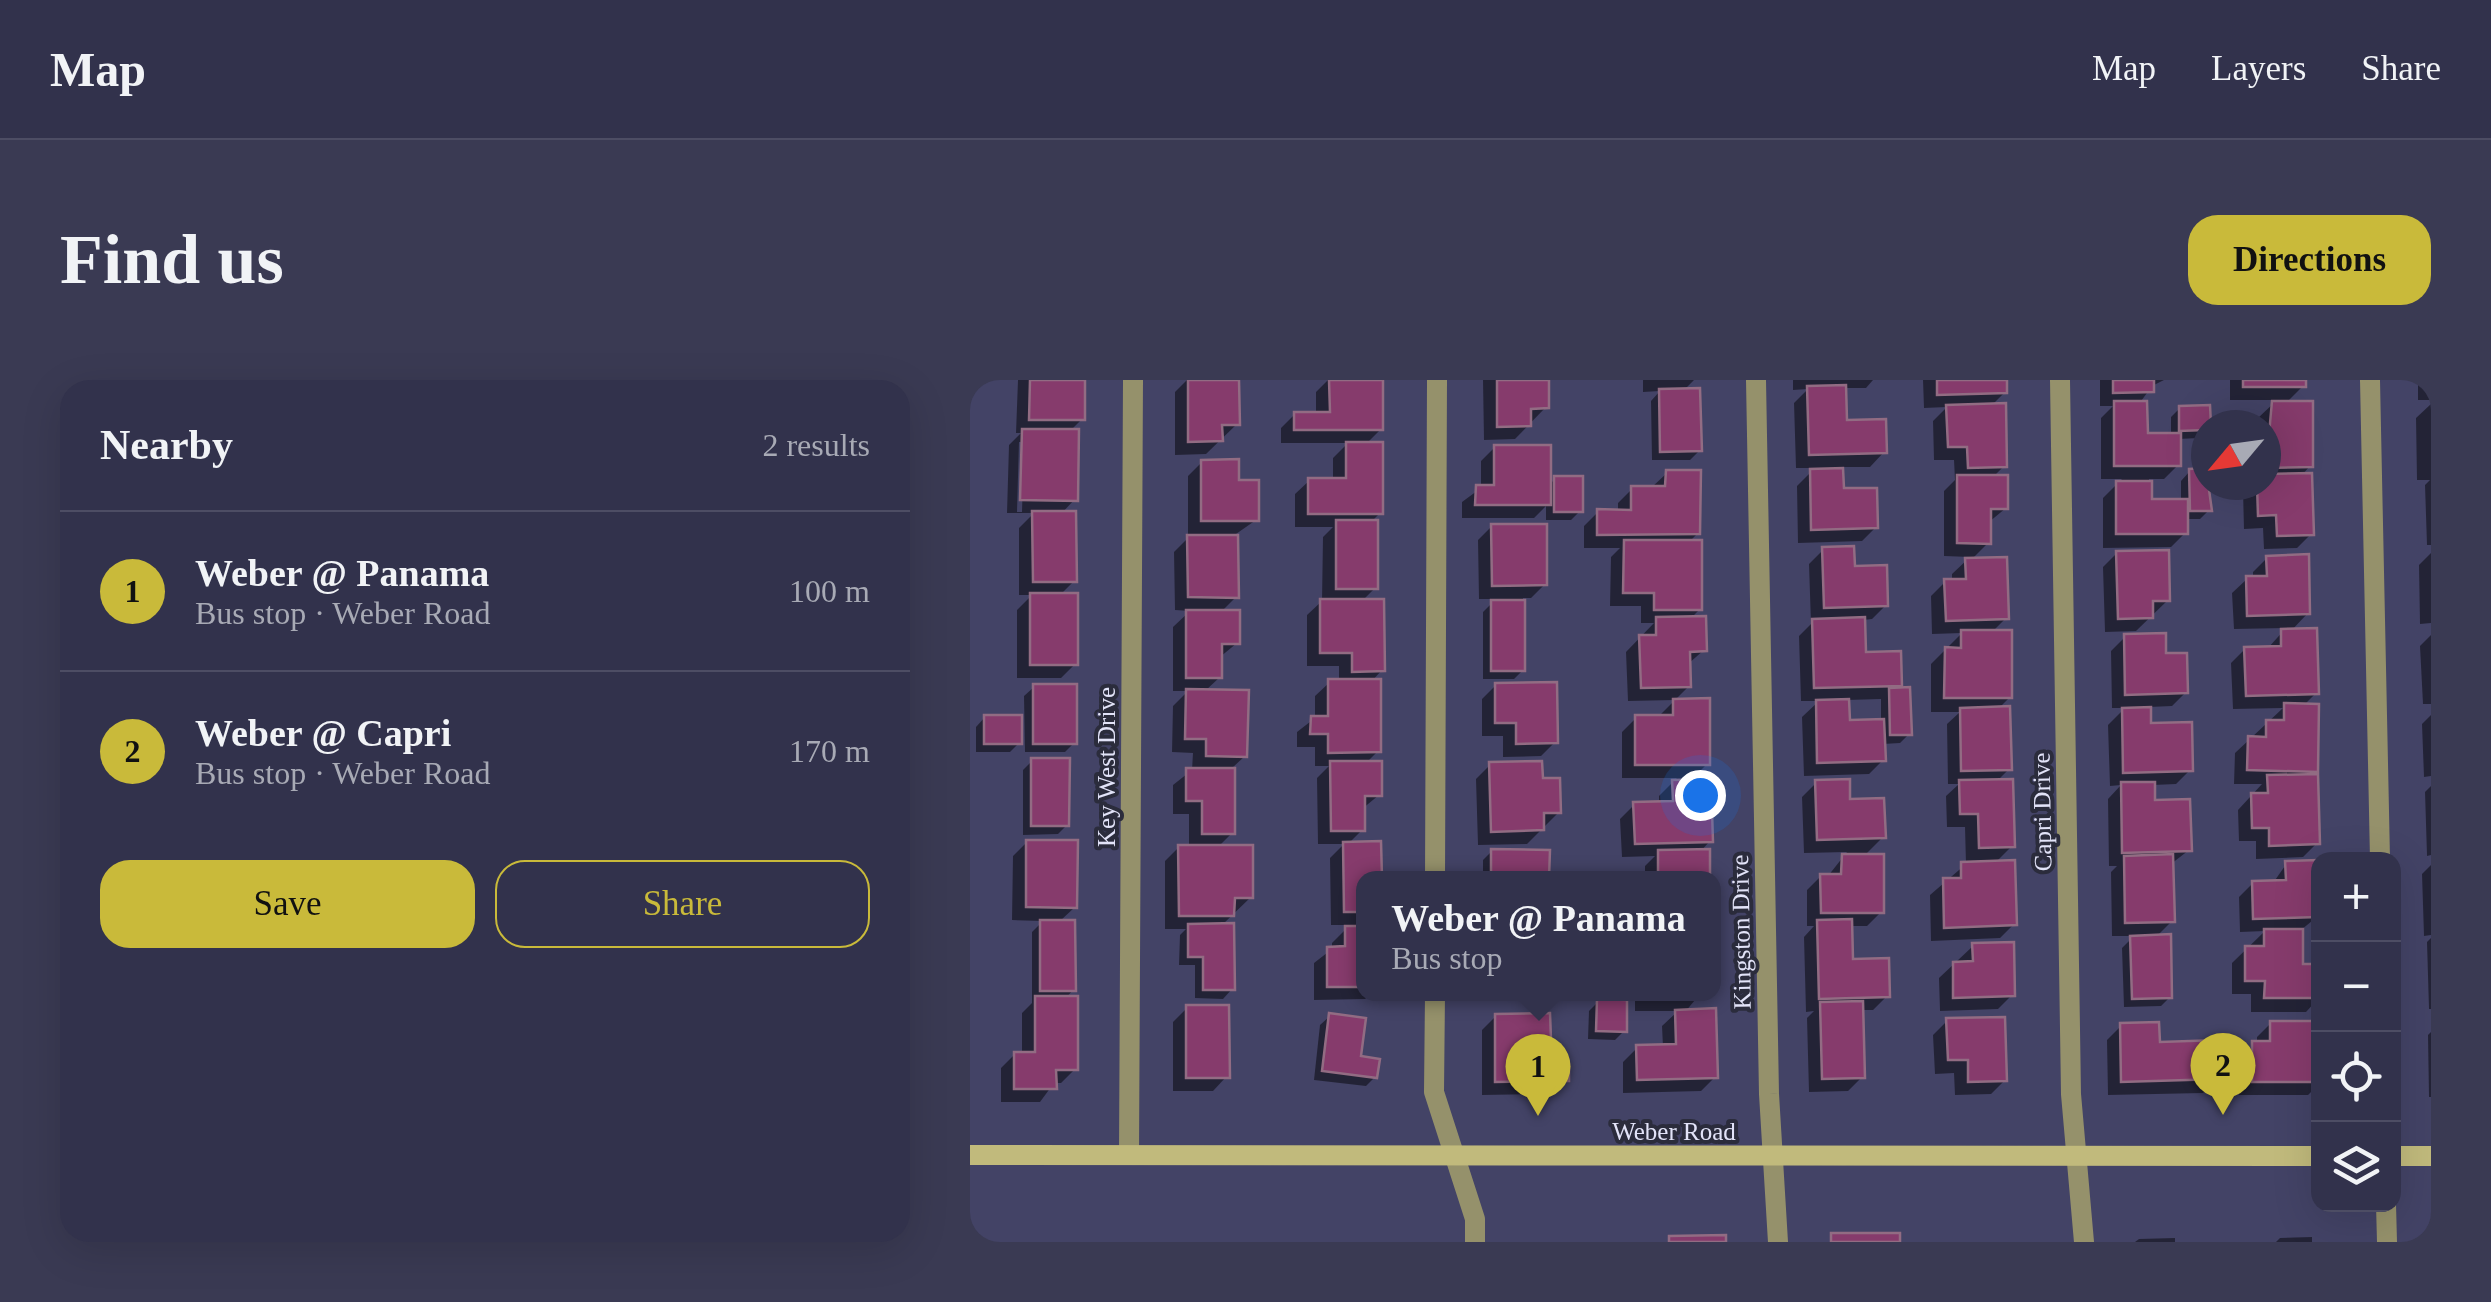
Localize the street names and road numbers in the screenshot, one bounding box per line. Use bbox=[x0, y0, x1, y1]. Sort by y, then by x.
street label: Key West Drive bbox=[1093, 687, 1120, 847]
street label: Capri Drive bbox=[2027, 752, 2057, 872]
street label: Kingston Drive bbox=[1726, 854, 1756, 1010]
street label: Weber Road bbox=[1612, 1118, 1736, 1145]

